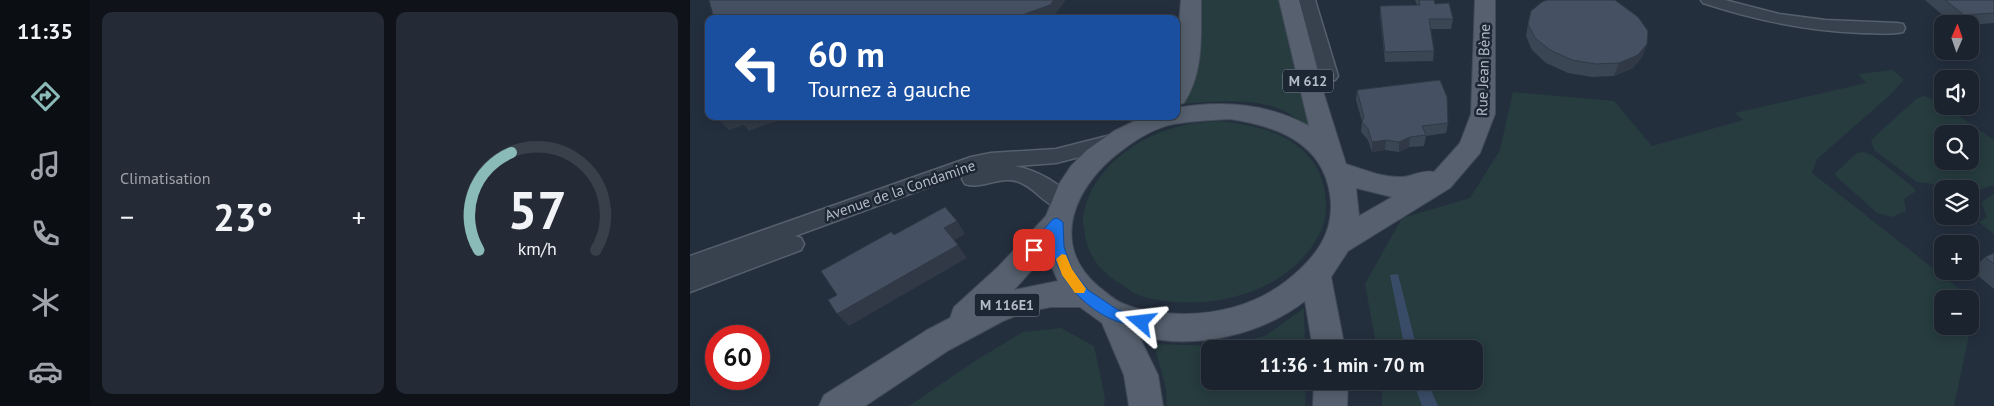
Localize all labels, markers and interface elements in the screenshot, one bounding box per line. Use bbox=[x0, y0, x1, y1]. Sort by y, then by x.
north arrow bbox=[1934, 15, 1979, 60]
map controls bbox=[1934, 15, 1979, 335]
text: 11:35 bbox=[17, 17, 73, 45]
street label: Rue Jean Bène bbox=[1472, 24, 1494, 116]
text: 60 m bbox=[808, 31, 885, 77]
icon: left bbox=[725, 35, 790, 100]
road number: M 612 bbox=[1283, 70, 1333, 92]
button: sound bbox=[1934, 70, 1979, 115]
text: Tournez à gauche bbox=[808, 75, 971, 103]
icon: directions bbox=[28, 79, 63, 114]
button: search bbox=[1934, 125, 1979, 170]
icon: music bbox=[28, 148, 63, 183]
street label: Avenue de la Condamine bbox=[822, 155, 978, 225]
text: Climatisation bbox=[120, 168, 210, 188]
text: 57 bbox=[508, 176, 566, 243]
button: layers bbox=[1934, 180, 1979, 225]
text: 23° bbox=[213, 192, 273, 241]
text: − bbox=[120, 198, 134, 235]
text: + bbox=[352, 198, 366, 235]
icon: phone bbox=[28, 216, 63, 251]
pin bbox=[1013, 229, 1055, 271]
button: + bbox=[1934, 235, 1979, 280]
icon: arrive bbox=[1020, 236, 1048, 264]
text: km/h bbox=[517, 237, 557, 260]
icon: climate bbox=[28, 285, 63, 320]
button: − bbox=[1934, 290, 1979, 335]
road number: M 116E1 bbox=[974, 294, 1040, 316]
position arrow bbox=[1114, 295, 1166, 347]
speed limit sign: 60 bbox=[705, 325, 770, 390]
text: 11:36 · 1 min · 70 m bbox=[1259, 353, 1425, 377]
icon: car bbox=[28, 354, 63, 389]

